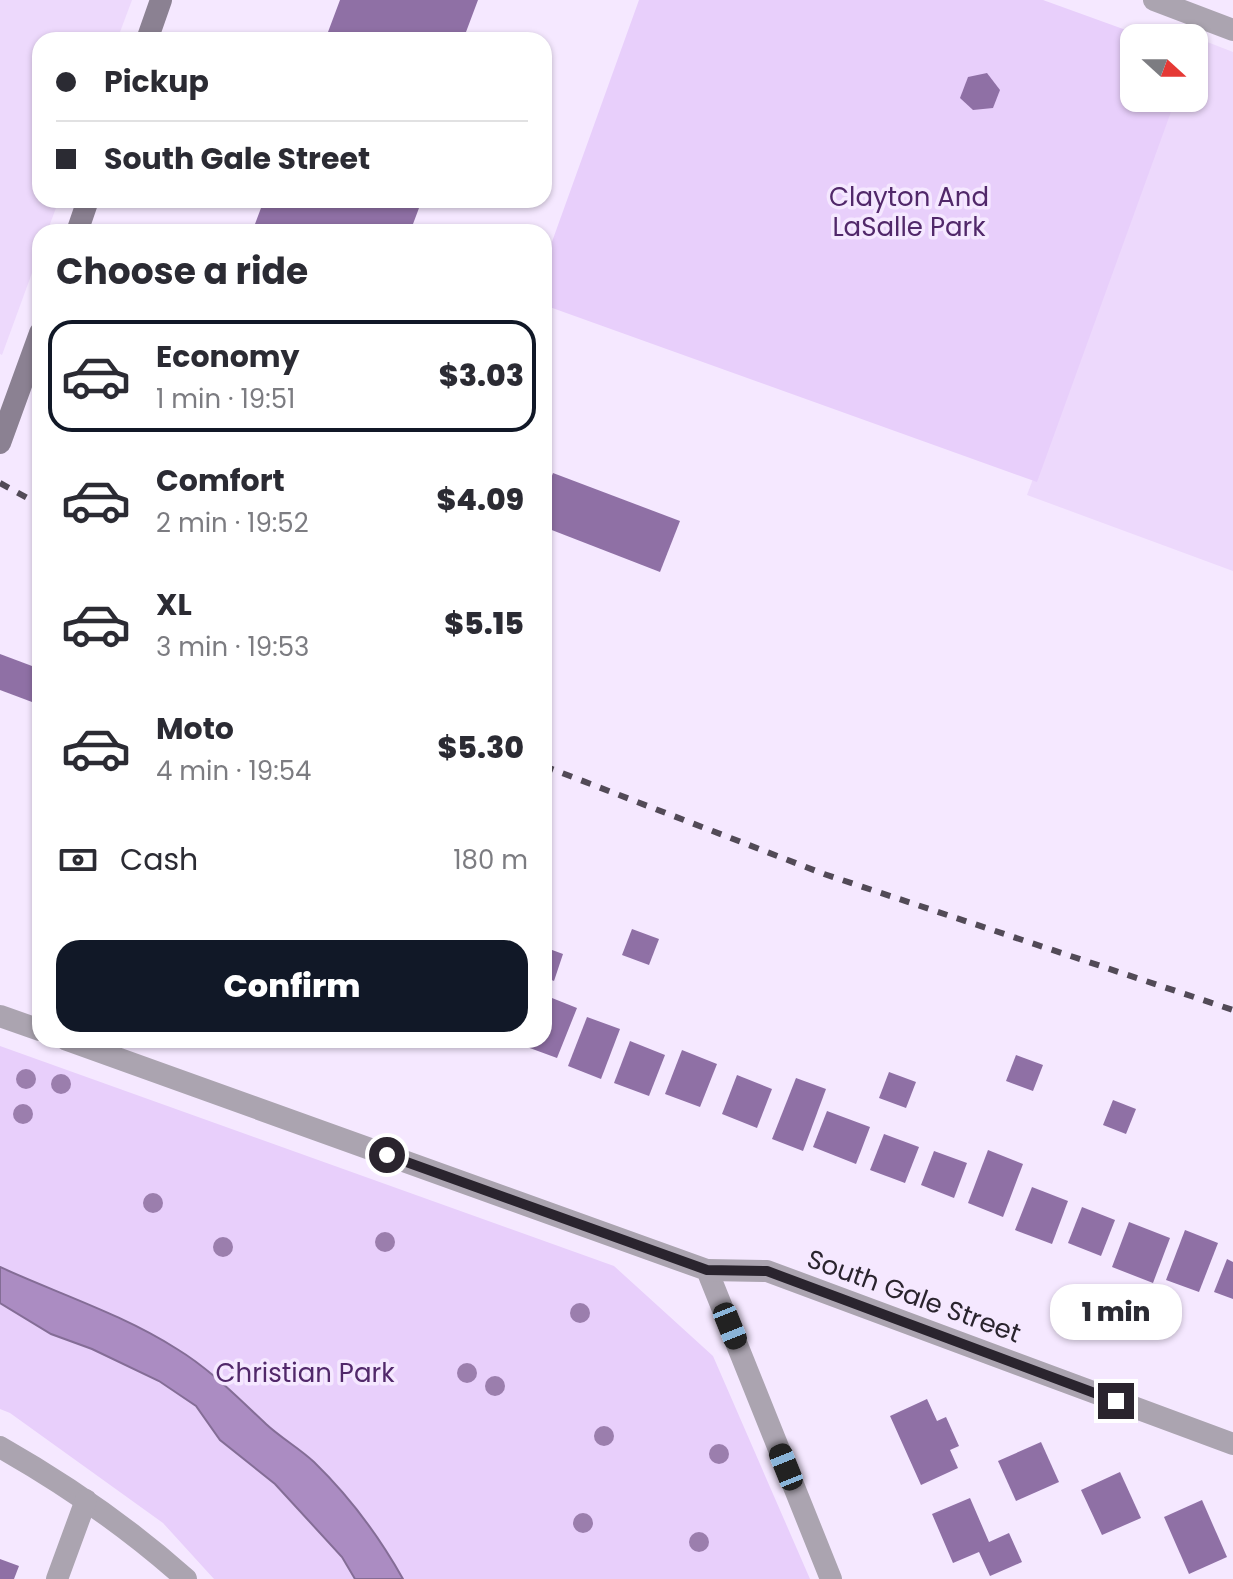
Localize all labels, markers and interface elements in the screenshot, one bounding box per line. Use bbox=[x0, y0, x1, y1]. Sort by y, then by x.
north arrow bbox=[1120, 24, 1208, 112]
map controls bbox=[1120, 24, 1208, 112]
text: Pickup bbox=[104, 60, 209, 103]
text: South Gale Street bbox=[104, 137, 370, 180]
park label: Clayton And LaSalle Park bbox=[829, 179, 989, 245]
text: Choose a ride bbox=[56, 246, 308, 297]
text: Economy bbox=[156, 335, 300, 378]
icon: car bbox=[60, 340, 132, 412]
text: $3.03 bbox=[439, 354, 524, 397]
text: 1 min · 19:51 bbox=[156, 381, 295, 417]
text: Comfort bbox=[156, 459, 285, 502]
icon: car bbox=[60, 464, 132, 536]
text: $4.09 bbox=[437, 478, 524, 521]
text: 2 min · 19:52 bbox=[156, 505, 309, 541]
text: XL bbox=[156, 583, 192, 626]
icon: car bbox=[60, 588, 132, 660]
text: $5.15 bbox=[444, 602, 524, 645]
text: 3 min · 19:53 bbox=[156, 629, 309, 665]
text: Moto bbox=[156, 707, 234, 750]
icon: car bbox=[60, 712, 132, 784]
text: $5.30 bbox=[437, 726, 524, 769]
text: 4 min · 19:54 bbox=[156, 753, 311, 789]
icon: cash bbox=[56, 838, 100, 882]
text: Cash bbox=[120, 838, 198, 881]
text: 180 m bbox=[453, 842, 528, 878]
button: Confirm bbox=[56, 940, 528, 1032]
route start bbox=[369, 1137, 405, 1173]
street label: South Gale Street bbox=[802, 1241, 1026, 1351]
callout: 1 min bbox=[1050, 1285, 1182, 1341]
text: 1 min bbox=[1082, 1294, 1150, 1330]
car bbox=[710, 1299, 750, 1353]
park label: Christian Park bbox=[215, 1355, 395, 1391]
route end bbox=[1098, 1383, 1134, 1419]
car bbox=[766, 1440, 806, 1494]

